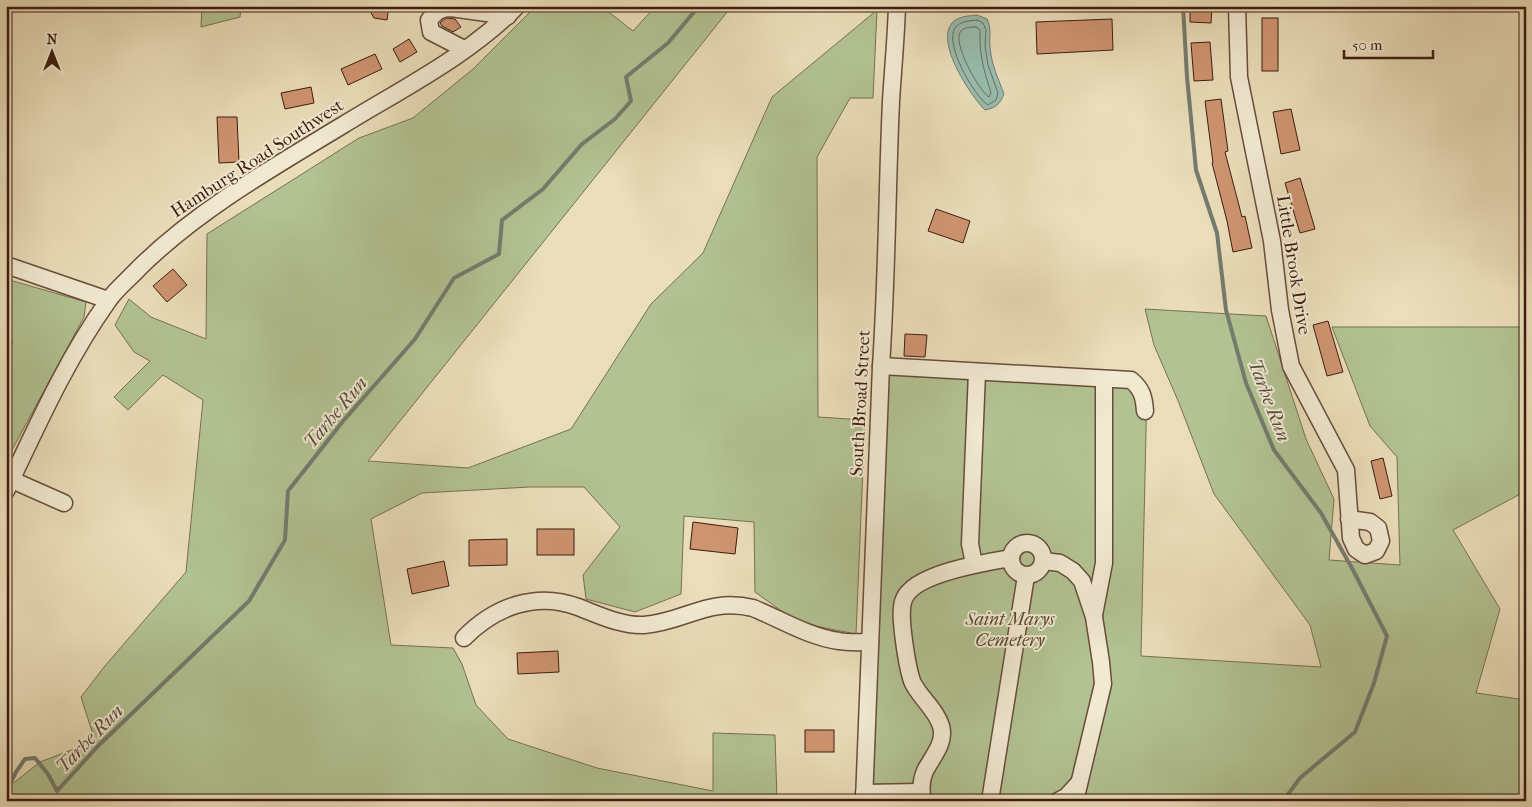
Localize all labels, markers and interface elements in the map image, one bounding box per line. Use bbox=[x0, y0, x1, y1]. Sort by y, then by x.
north arrow bbox=[28, 28, 78, 78]
scale bar bbox=[1344, 28, 1433, 60]
text: N bbox=[47, 31, 58, 48]
text: 50 m bbox=[1352, 36, 1383, 54]
street label: Hamburg Road Southwest bbox=[167, 94, 348, 222]
street label: Little Brook Drive bbox=[1272, 194, 1315, 336]
street label: South Broad Street bbox=[846, 329, 875, 477]
water label: Tarhe Run bbox=[1243, 356, 1295, 445]
water label: Tarhe Run bbox=[300, 372, 372, 453]
park label: Saint Marys Cemetery bbox=[964, 609, 1055, 651]
water label: Tarhe Run bbox=[52, 700, 128, 777]

